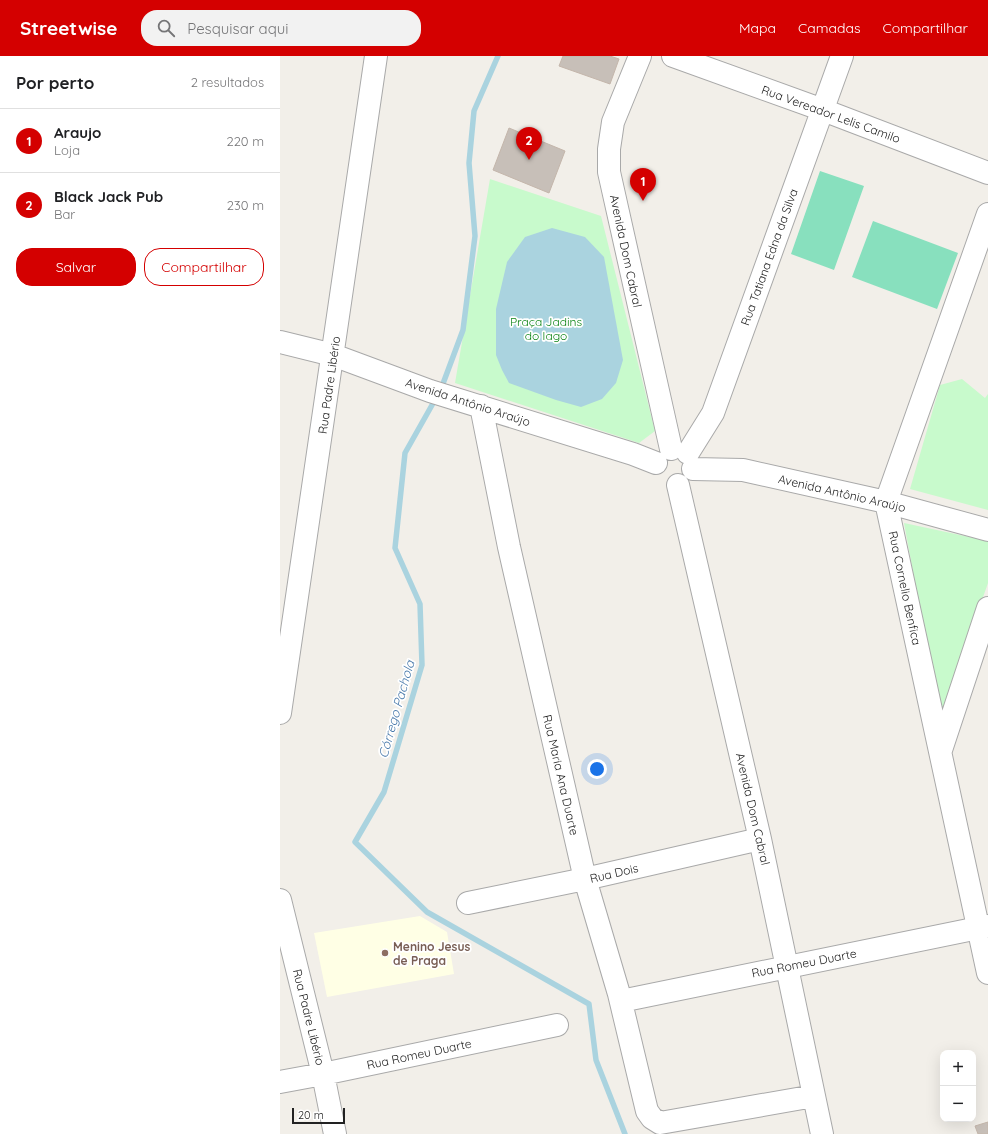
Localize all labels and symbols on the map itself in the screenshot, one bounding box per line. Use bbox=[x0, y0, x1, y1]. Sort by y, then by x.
street label: Rua Vereador Lelis Camilo bbox=[760, 82, 902, 146]
pin: 2 bbox=[516, 127, 542, 160]
pin: 1 bbox=[630, 168, 656, 201]
street label: Rua Tatiana Edna da Silva bbox=[737, 186, 801, 328]
street label: Avenida Dom Cabral bbox=[607, 193, 645, 309]
park label: Praça Jadins do lago bbox=[510, 314, 582, 343]
street label: Rua Padre Libério bbox=[315, 335, 343, 435]
street label: Avenida Antônio Araújo bbox=[404, 375, 532, 429]
street label: Avenida Antônio Araújo bbox=[777, 471, 907, 515]
street label: Rua Cornelio Benfica bbox=[886, 529, 924, 647]
water label: Córrego Pachola bbox=[374, 657, 418, 760]
street label: Rua Maria Ana Duarte bbox=[540, 713, 582, 837]
street label: Avenida Dom Cabral bbox=[733, 751, 773, 867]
your location bbox=[587, 759, 607, 779]
street label: Rua Dois bbox=[588, 860, 640, 886]
place label: Menino Jesus de Praga bbox=[393, 939, 470, 968]
street label: Rua Romeu Duarte bbox=[750, 945, 858, 981]
marker: Menino Jesus de Praga bbox=[380, 948, 390, 958]
street label: Rua Padre Libério bbox=[290, 967, 328, 1067]
street label: Rua Romeu Duarte bbox=[365, 1036, 473, 1072]
scale bar bbox=[292, 1106, 345, 1125]

